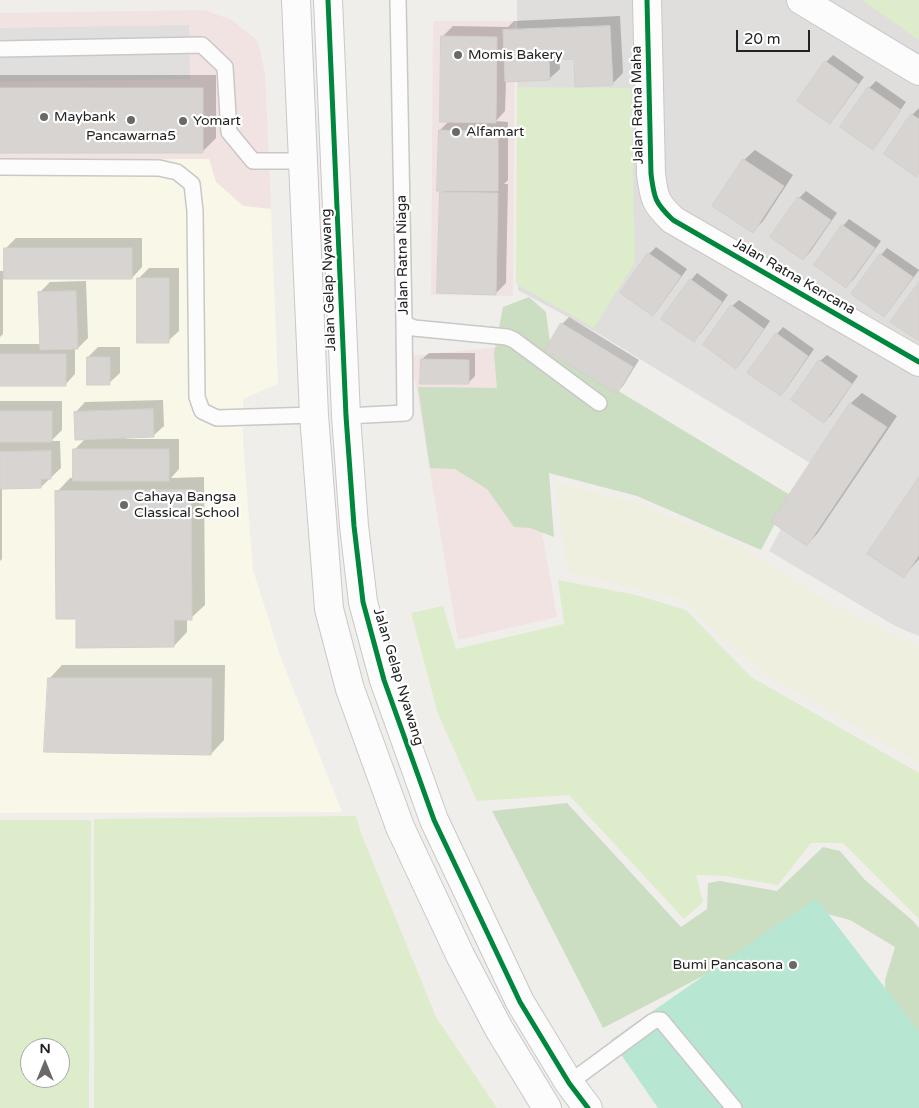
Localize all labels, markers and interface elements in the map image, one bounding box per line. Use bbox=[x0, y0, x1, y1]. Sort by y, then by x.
scale bar bbox=[739, 20, 813, 52]
text: 20 m bbox=[744, 30, 781, 48]
street label: Jalan Ratna Maha bbox=[629, 45, 647, 165]
place label: Momis Bakery bbox=[468, 47, 562, 63]
marker: Momis Bakery bbox=[452, 49, 464, 61]
place label: Maybank bbox=[54, 109, 116, 125]
marker: Maybank bbox=[38, 111, 50, 123]
place label: Yomart bbox=[193, 113, 241, 129]
marker: Pancawarna5 bbox=[125, 114, 137, 126]
marker: Yomart bbox=[177, 115, 189, 127]
place label: Alfamart bbox=[466, 124, 524, 140]
marker: Alfamart bbox=[450, 126, 462, 138]
place label: Pancawarna5 bbox=[86, 128, 176, 144]
street label: Jalan Ratna Niaga bbox=[394, 195, 412, 315]
street label: Jalan Gelap Nyawang bbox=[318, 208, 340, 352]
street label: Jalan Ratna Kencana bbox=[730, 235, 858, 319]
place label: Cahaya Bangsa Classical School bbox=[134, 489, 240, 522]
marker: Cahaya Bangsa Classical School bbox=[118, 499, 130, 511]
street label: Jalan Gelap Nyawang bbox=[369, 606, 427, 748]
place label: Bumi Pancasona bbox=[672, 957, 783, 973]
marker: Bumi Pancasona bbox=[787, 959, 799, 971]
north arrow bbox=[20, 1038, 70, 1088]
text: N bbox=[39, 1040, 51, 1057]

